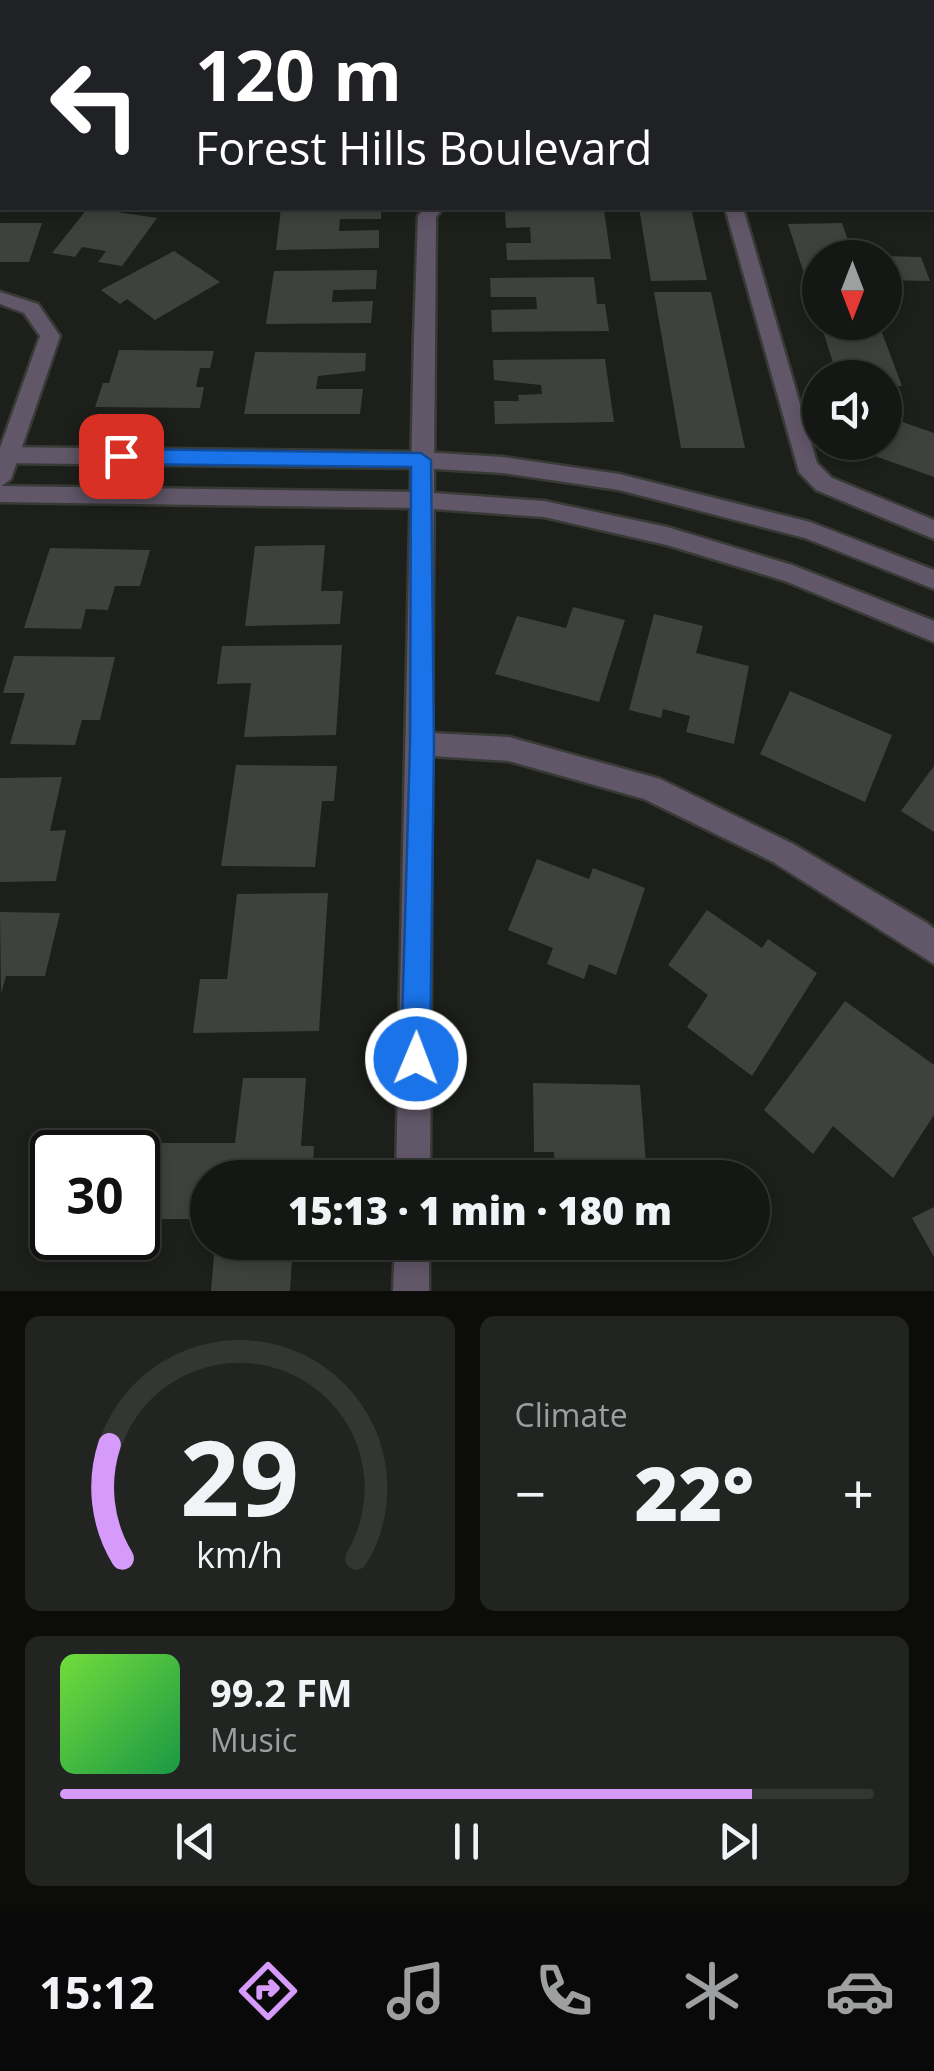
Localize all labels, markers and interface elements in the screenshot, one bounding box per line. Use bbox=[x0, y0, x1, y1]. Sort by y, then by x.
text: 120 m bbox=[195, 26, 402, 122]
icon: left bbox=[30, 40, 160, 170]
text: Forest Hills Boulevard bbox=[195, 117, 652, 178]
north arrow bbox=[802, 240, 902, 340]
map controls bbox=[802, 240, 902, 460]
button: sound bbox=[802, 360, 902, 460]
pin bbox=[79, 414, 164, 499]
icon: arrive bbox=[94, 429, 149, 484]
position arrow bbox=[364, 1007, 468, 1111]
speed limit sign: 30 bbox=[30, 1130, 160, 1260]
text: 15:13 · 1 min · 180 m bbox=[288, 1184, 672, 1236]
text: Climate bbox=[515, 1393, 628, 1436]
text: 29 bbox=[180, 1405, 299, 1546]
text: 22° bbox=[634, 1441, 754, 1543]
text: − bbox=[515, 1455, 546, 1530]
text: + bbox=[843, 1455, 874, 1530]
text: km/h bbox=[196, 1530, 283, 1578]
text: 99.2 FM bbox=[210, 1666, 353, 1718]
text: Music bbox=[210, 1718, 297, 1761]
icon: previous bbox=[168, 1814, 223, 1869]
icon: pause bbox=[439, 1814, 494, 1869]
icon: next bbox=[711, 1814, 766, 1869]
icon: directions bbox=[233, 1956, 303, 2026]
icon: music bbox=[381, 1956, 451, 2026]
icon: phone bbox=[529, 1956, 599, 2026]
icon: climate bbox=[677, 1956, 747, 2026]
icon: car bbox=[825, 1956, 895, 2026]
text: 15:12 bbox=[39, 1961, 155, 2022]

